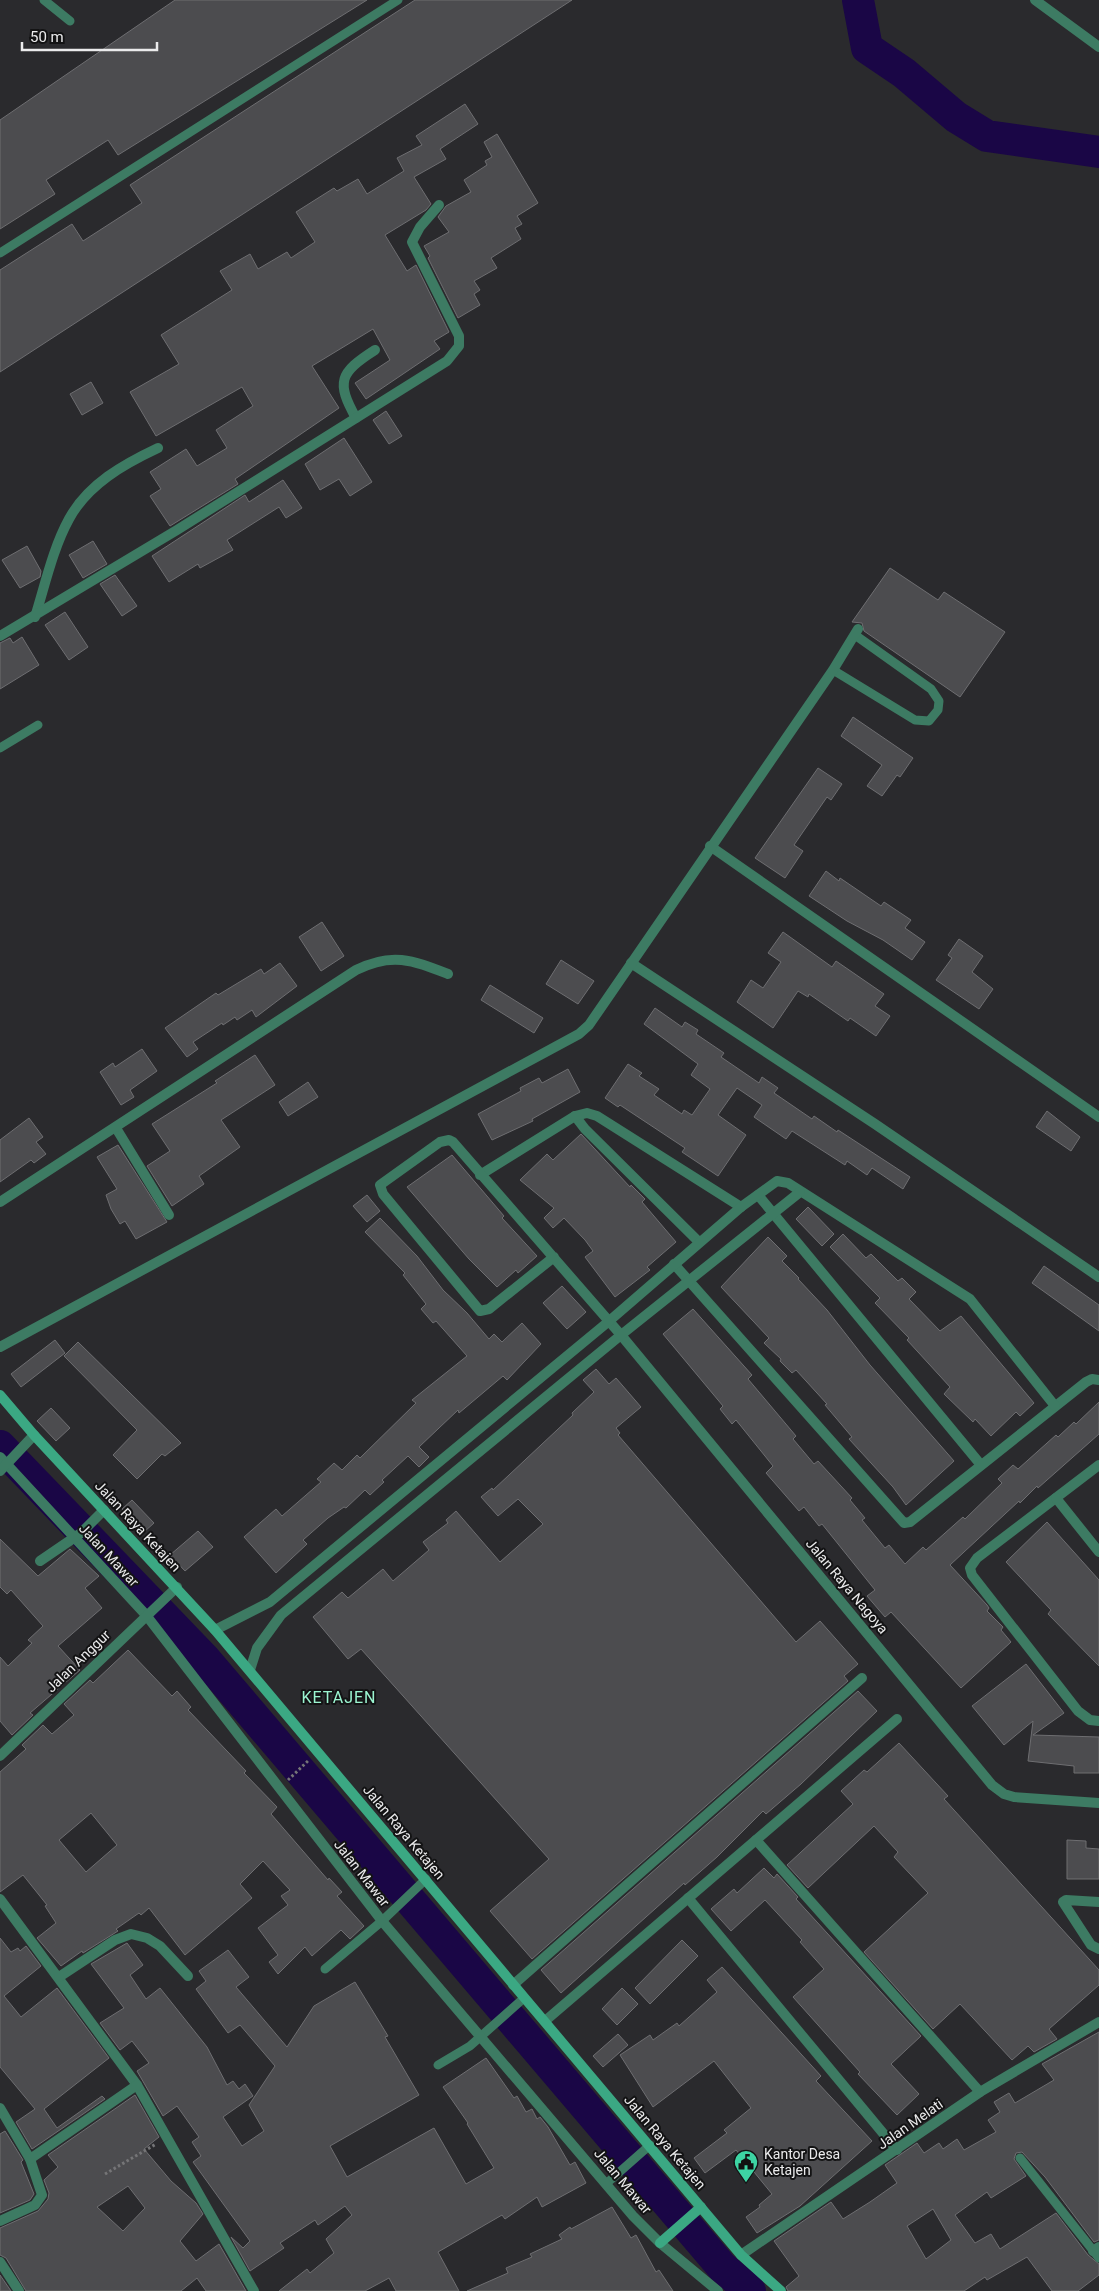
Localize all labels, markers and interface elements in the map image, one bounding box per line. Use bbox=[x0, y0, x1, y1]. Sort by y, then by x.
scale bar bbox=[22, 20, 158, 52]
text: 50 m bbox=[30, 28, 64, 46]
street label: Jalan Raya Ketajen bbox=[92, 1477, 184, 1575]
street label: Jalan Mawar bbox=[76, 1520, 142, 1590]
street label: Jalan Raya Nagoya bbox=[803, 1535, 891, 1637]
street label: Jalan Anggur bbox=[43, 1626, 113, 1695]
district label: KETAJEN bbox=[302, 1688, 377, 1707]
street label: Jalan Raya Ketajen bbox=[360, 1782, 448, 1882]
street label: Jalan Mawar bbox=[331, 1836, 393, 1910]
street label: Jalan Raya Ketajen bbox=[621, 2092, 709, 2192]
street label: Jalan Melati bbox=[874, 2096, 946, 2152]
street label: Jalan Mawar bbox=[591, 2145, 655, 2217]
place label: Kantor Desa Ketajen bbox=[764, 2146, 840, 2178]
public building icon: Kantor Desa Ketajen bbox=[733, 2149, 759, 2183]

